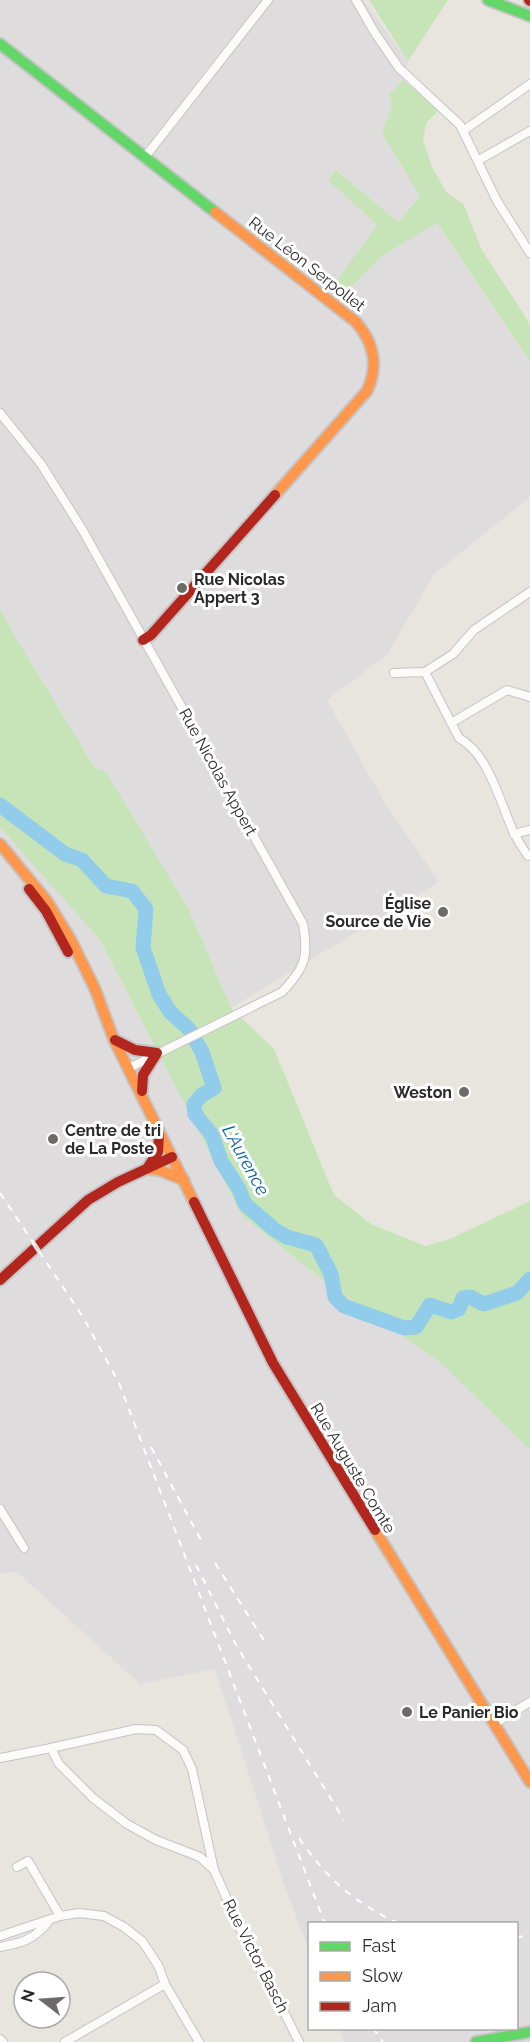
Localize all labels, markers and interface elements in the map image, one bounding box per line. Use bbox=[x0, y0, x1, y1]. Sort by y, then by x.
street label: Rue Léon Serpollet bbox=[245, 213, 369, 316]
place label: Rue Nicolas Appert 3 bbox=[194, 570, 285, 607]
marker: Rue Nicolas Appert 3 bbox=[175, 581, 189, 595]
street label: Rue Nicolas Appert bbox=[175, 705, 261, 840]
place label: Église Source de Vie bbox=[325, 893, 431, 931]
marker: Église Source de Vie bbox=[436, 905, 450, 919]
place label: Weston bbox=[393, 1083, 452, 1102]
marker: Weston bbox=[457, 1085, 471, 1099]
place label: Centre de tri de La Poste bbox=[65, 1121, 161, 1158]
water label: L'Aurence bbox=[218, 1121, 274, 1199]
marker: Centre de tri de La Poste bbox=[46, 1132, 60, 1146]
street label: Rue Auguste Comte bbox=[307, 1399, 399, 1537]
place label: Le Panier Bio bbox=[419, 1703, 519, 1722]
marker: Le Panier Bio bbox=[400, 1705, 414, 1719]
street label: Rue Victor Basch bbox=[219, 1896, 293, 2016]
legend bbox=[308, 1922, 518, 2030]
text: Fast bbox=[362, 1935, 396, 1956]
text: Slow bbox=[362, 1965, 403, 1986]
north arrow bbox=[12, 1970, 72, 2030]
text: N bbox=[17, 1987, 39, 2004]
text: Jam bbox=[362, 1995, 397, 2016]

